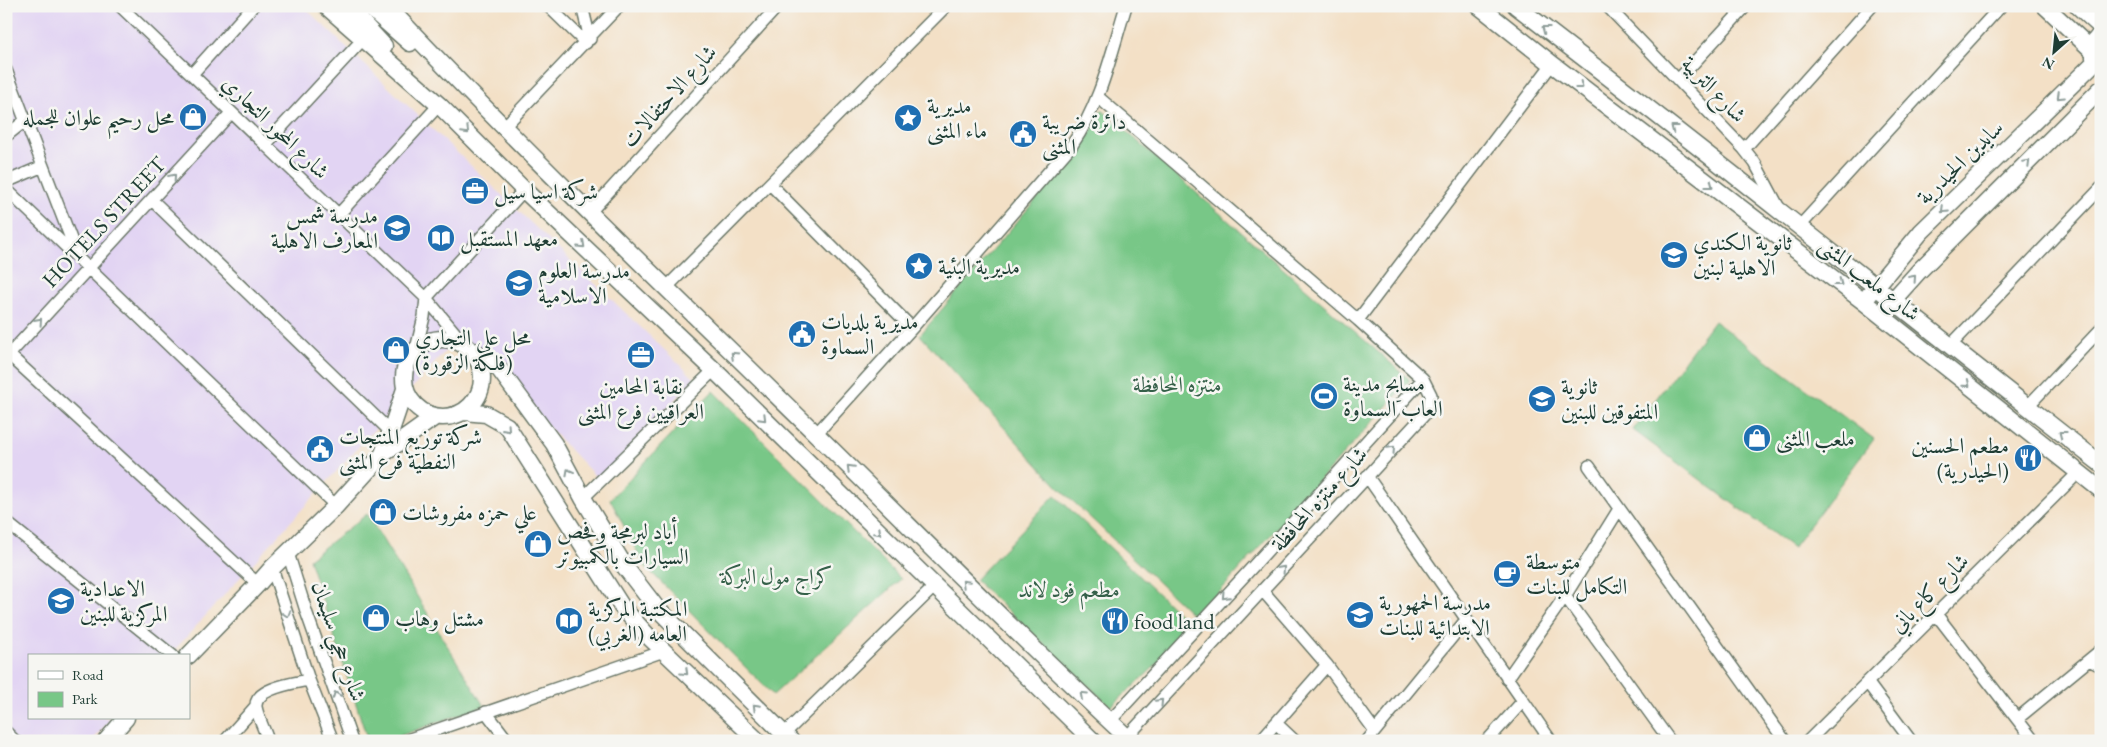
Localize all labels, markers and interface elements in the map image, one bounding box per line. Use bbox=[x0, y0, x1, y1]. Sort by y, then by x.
one-way arrow bbox=[1542, 26, 1551, 34]
north arrow bbox=[2030, 28, 2080, 78]
street label: شارع الاحتفالات bbox=[615, 38, 726, 156]
street label: شارع التربية bbox=[1672, 49, 1753, 132]
text: N bbox=[2038, 53, 2057, 74]
street label: شارع المحور التجاري bbox=[213, 68, 336, 188]
one-way arrow bbox=[1574, 81, 1583, 89]
one-way arrow bbox=[2057, 90, 2066, 99]
place label: مديرية ماء المثنى bbox=[927, 91, 987, 146]
shop icon: محل رحيم علوان للجمله bbox=[178, 102, 208, 132]
place label: محل رحيم علوان للجمله bbox=[22, 103, 175, 139]
place icon: مديرية ماء المثنى bbox=[893, 103, 923, 133]
place label: دائرة ضريبة المثنى bbox=[1042, 107, 1126, 162]
street label: سايدين الحيدرية bbox=[1910, 113, 2010, 211]
public building icon: دائرة ضريبة المثنى bbox=[1008, 119, 1038, 149]
one-way arrow bbox=[1670, 125, 1680, 134]
one-way arrow bbox=[460, 126, 469, 135]
street label: HOTELS STREET bbox=[36, 150, 172, 294]
one-way arrow bbox=[2021, 160, 2030, 169]
one-way arrow bbox=[167, 173, 176, 182]
office icon: شركة اسيا سيل bbox=[460, 176, 490, 206]
place label: شركة اسيا سيل bbox=[494, 177, 598, 207]
one-way arrow bbox=[1704, 179, 1713, 187]
place label: مدرسة شمس المعارف الاهلية bbox=[271, 201, 378, 255]
one-way arrow bbox=[1941, 204, 1950, 213]
school or university icon: مدرسة شمس المعارف الاهلية bbox=[382, 213, 412, 243]
library icon: معهد المستقبل bbox=[426, 223, 456, 253]
place label: معهد المستقبل bbox=[460, 224, 558, 254]
place label: ثانوية الكندي الاهلية لبنين bbox=[1693, 228, 1793, 282]
street label: شارع ملعب المثنى bbox=[1811, 230, 1927, 331]
one-way arrow bbox=[576, 239, 585, 248]
school or university icon: ثانوية الكندي الاهلية لبنين bbox=[1659, 240, 1689, 270]
place icon: مديرية البئية bbox=[904, 251, 934, 281]
place label: مديرية البئية bbox=[938, 252, 1020, 281]
place label: مدرسة العلوم الاسلامية bbox=[538, 256, 630, 310]
school or university icon: مدرسة العلوم الاسلامية bbox=[504, 268, 534, 298]
one-way arrow bbox=[1907, 275, 1916, 284]
one-way arrow bbox=[1833, 277, 1843, 286]
place label: مديرية بلديات السماوة bbox=[821, 307, 919, 361]
one-way arrow bbox=[33, 318, 42, 327]
public building icon: مديرية بلديات السماوة bbox=[787, 319, 817, 349]
place label: محل علي التجاري (فلكة الزقورة) bbox=[415, 323, 532, 377]
shop icon: محل علي التجاري (فلكة الزقورة) bbox=[381, 335, 411, 365]
office icon: نقابة المحامين العراقيين فرع المثنى bbox=[626, 340, 656, 370]
one-way arrow bbox=[731, 351, 740, 360]
place label: مسابح مدينة العاب السماوة bbox=[1343, 369, 1443, 423]
park label: منتزه المحافظة bbox=[1132, 370, 1222, 399]
place label: نقابة المحامين العراقيين فرع المثنى bbox=[578, 372, 704, 430]
place label: ثانوية المتفوقين للبنين bbox=[1561, 372, 1658, 426]
one-way arrow bbox=[1961, 378, 1970, 387]
sports icon: مسابح مدينة العاب السماوة bbox=[1309, 381, 1339, 411]
school or university icon: ثانوية المتفوقين للبنين bbox=[1527, 384, 1557, 414]
one-way arrow bbox=[757, 412, 766, 421]
place label: شركة توزيع المنتجات النفطية فرع المثنى bbox=[339, 422, 482, 480]
one-way arrow bbox=[502, 423, 511, 432]
shop icon: ملعب المثنى bbox=[1742, 423, 1772, 453]
place label: ملعب المثنى bbox=[1776, 424, 1855, 454]
place label: مطعم الحسنين (الحيدرية) bbox=[1911, 431, 2009, 485]
one-way arrow bbox=[2059, 432, 2068, 440]
public building icon: شركة توزيع المنتجات النفطية فرع المثنى bbox=[305, 434, 335, 464]
street label: شارع منتزه المحافظة bbox=[1264, 440, 1377, 560]
restaurant icon: مطعم الحسنين (الحيدرية) bbox=[2013, 443, 2043, 473]
one-way arrow bbox=[1386, 446, 1395, 455]
one-way arrow bbox=[847, 465, 856, 474]
one-way arrow bbox=[565, 468, 575, 477]
shop icon: علي حمزه مفروشات bbox=[368, 497, 398, 527]
place label: علي حمزه مفروشات bbox=[402, 498, 537, 534]
place label: أياد لبرمجة وفحص السيارات بالكمبيوتر bbox=[555, 516, 689, 571]
one-way arrow bbox=[872, 526, 881, 535]
shop icon: أياد لبرمجة وفحص السيارات بالكمبيوتر bbox=[523, 529, 553, 559]
place label: متوسطة التكامل للبنات bbox=[1526, 547, 1627, 602]
street label: شارع كاع باني bbox=[1883, 547, 1978, 642]
cafe icon: متوسطة التكامل للبنات bbox=[1492, 559, 1522, 589]
park label: كراج مول البركة bbox=[719, 562, 832, 596]
one-way arrow bbox=[1277, 566, 1286, 575]
place label: الاعدادية المركزية للبنين bbox=[80, 574, 168, 628]
park label: مطعم فود لاند bbox=[1018, 575, 1120, 610]
street label: شارع حجي سليمان bbox=[299, 577, 373, 707]
one-way arrow bbox=[962, 580, 971, 589]
school or university icon: الاعدادية المركزية للبنين bbox=[46, 586, 76, 616]
place label: مدرسة الحمهورية الابتدائية للبنات bbox=[1379, 588, 1491, 642]
one-way arrow bbox=[1222, 591, 1231, 600]
place label: المكتبة المركزية العامه (الغربي) bbox=[588, 594, 687, 652]
school or university icon: مدرسة الحمهورية الابتدائية للبنات bbox=[1345, 600, 1375, 630]
shop icon: مشتل وهاب bbox=[361, 603, 391, 633]
place label: مشتل وهاب bbox=[395, 604, 484, 634]
library icon: المكتبة المركزية العامه (الغربي) bbox=[554, 606, 584, 636]
restaurant icon: food land bbox=[1100, 606, 1130, 636]
place label: food land bbox=[1134, 607, 1215, 636]
one-way arrow bbox=[281, 609, 291, 618]
legend bbox=[28, 654, 190, 720]
text: Road bbox=[72, 665, 104, 684]
one-way arrow bbox=[680, 666, 689, 675]
text: Park bbox=[72, 689, 99, 708]
one-way arrow bbox=[332, 691, 342, 700]
one-way arrow bbox=[1079, 692, 1088, 701]
one-way arrow bbox=[1154, 698, 1163, 707]
one-way arrow bbox=[753, 703, 762, 712]

